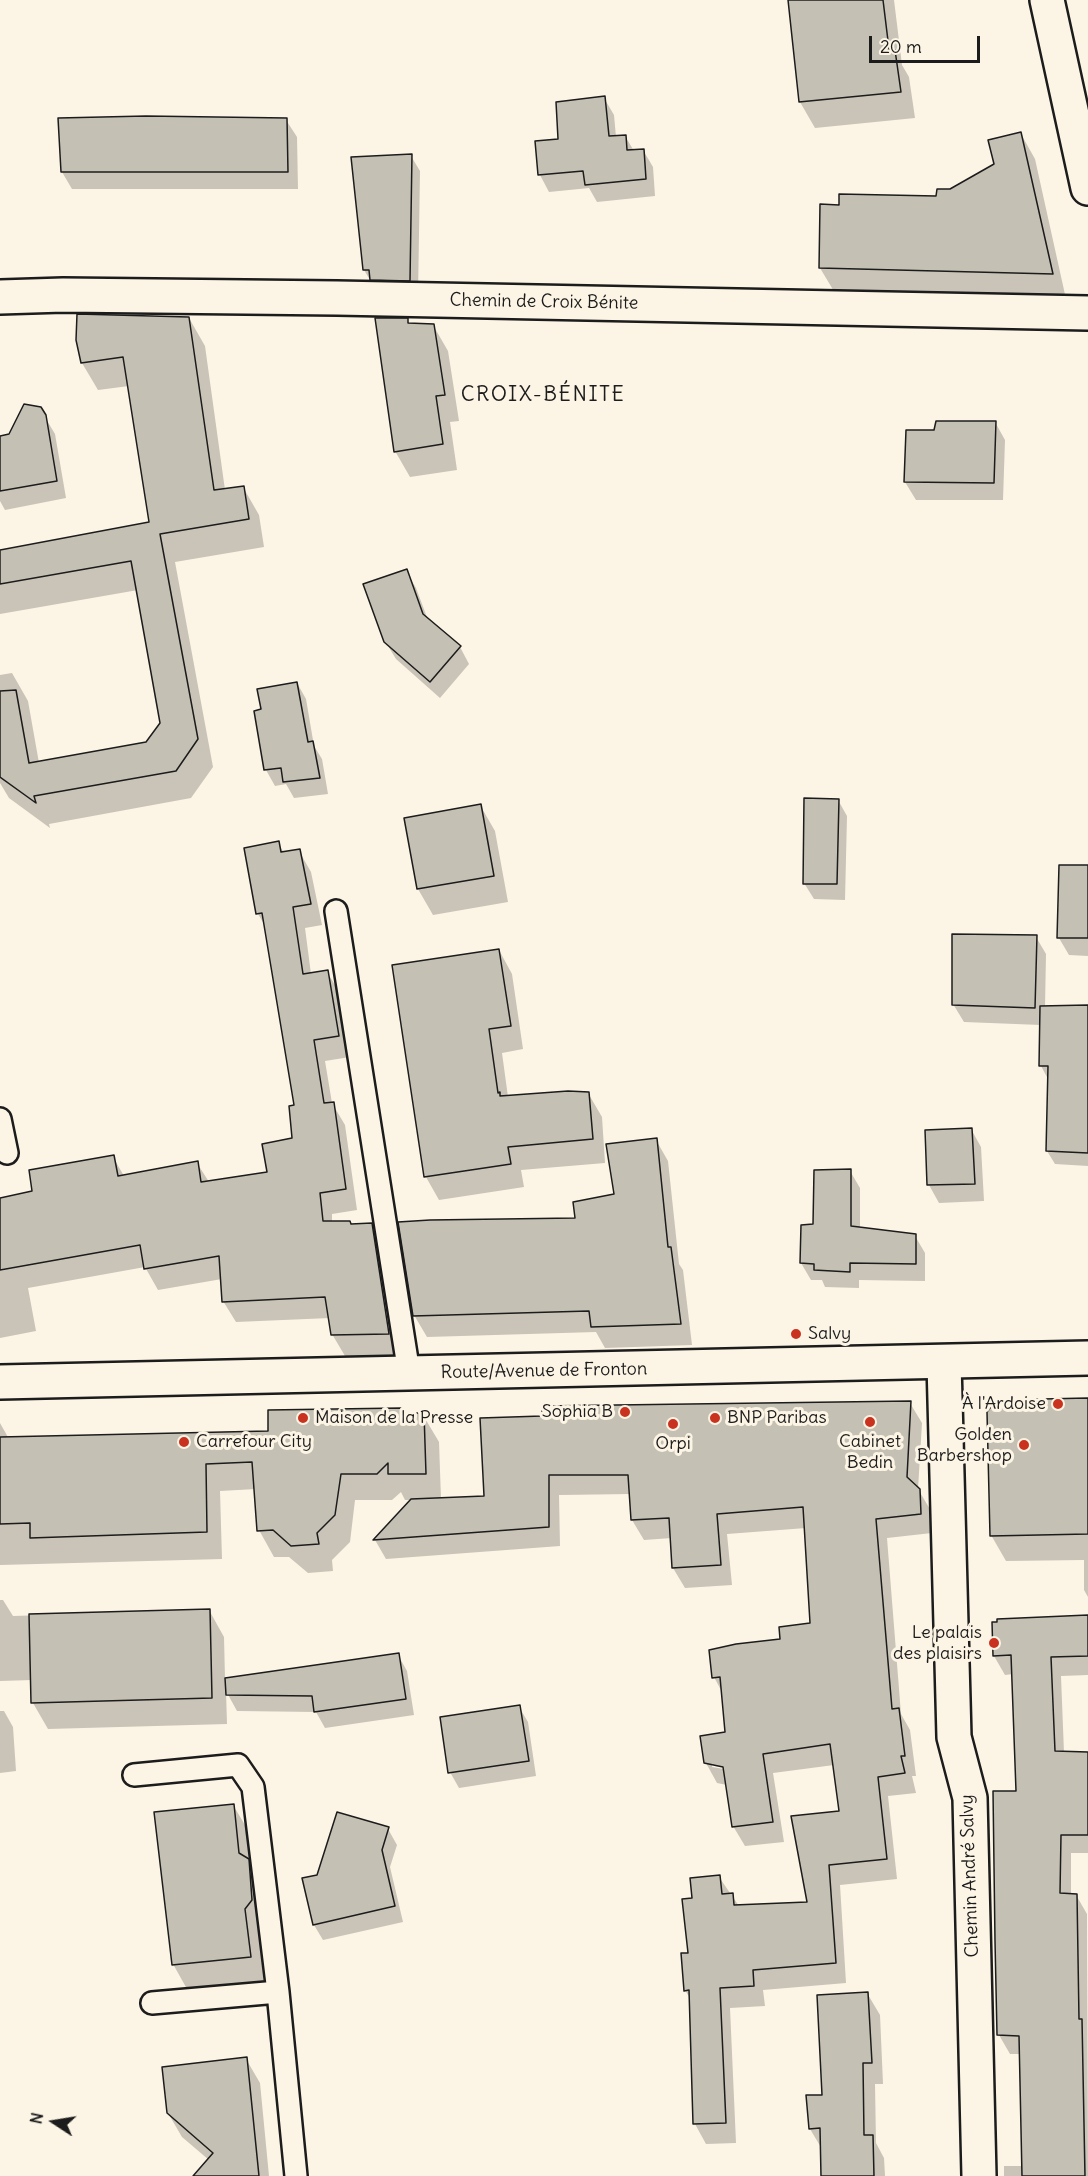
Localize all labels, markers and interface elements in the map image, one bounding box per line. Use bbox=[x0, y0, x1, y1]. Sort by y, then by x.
scale bar bbox=[872, 24, 983, 62]
text: 20 m bbox=[880, 35, 922, 58]
street label: Chemin de Croix Bénite bbox=[449, 290, 639, 314]
district label: CROIX-BÉNITE bbox=[461, 382, 625, 408]
place label: Salvy bbox=[808, 1323, 851, 1345]
marker: Salvy bbox=[789, 1327, 803, 1341]
street label: Route/Avenue de Fronton bbox=[441, 1358, 647, 1384]
place label: À l'Ardoise bbox=[962, 1393, 1046, 1415]
marker: À l'Ardoise bbox=[1051, 1397, 1065, 1411]
place label: Sophia B bbox=[542, 1401, 613, 1423]
marker: Sophia B bbox=[618, 1405, 632, 1419]
place label: Maison de la Presse bbox=[315, 1407, 473, 1429]
place label: BNP Paribas bbox=[727, 1407, 827, 1429]
marker: Maison de la Presse bbox=[296, 1411, 310, 1425]
marker: BNP Paribas bbox=[708, 1411, 722, 1425]
marker: Cabinet Bedin bbox=[863, 1415, 877, 1429]
marker: Orpi bbox=[666, 1417, 680, 1431]
place label: Golden Barbershop bbox=[917, 1424, 1012, 1466]
place label: Carrefour City bbox=[196, 1431, 312, 1453]
place label: Cabinet Bedin bbox=[839, 1431, 901, 1474]
place label: Orpi bbox=[655, 1433, 691, 1455]
marker: Carrefour City bbox=[177, 1435, 191, 1449]
marker: Golden Barbershop bbox=[1017, 1438, 1031, 1452]
place label: Le palais des plaisirs bbox=[893, 1622, 982, 1664]
marker: Le palais des plaisirs bbox=[987, 1636, 1001, 1650]
street label: Chemin André Salvy bbox=[956, 1794, 984, 1958]
north arrow bbox=[24, 2092, 84, 2152]
text: N bbox=[25, 2111, 47, 2126]

